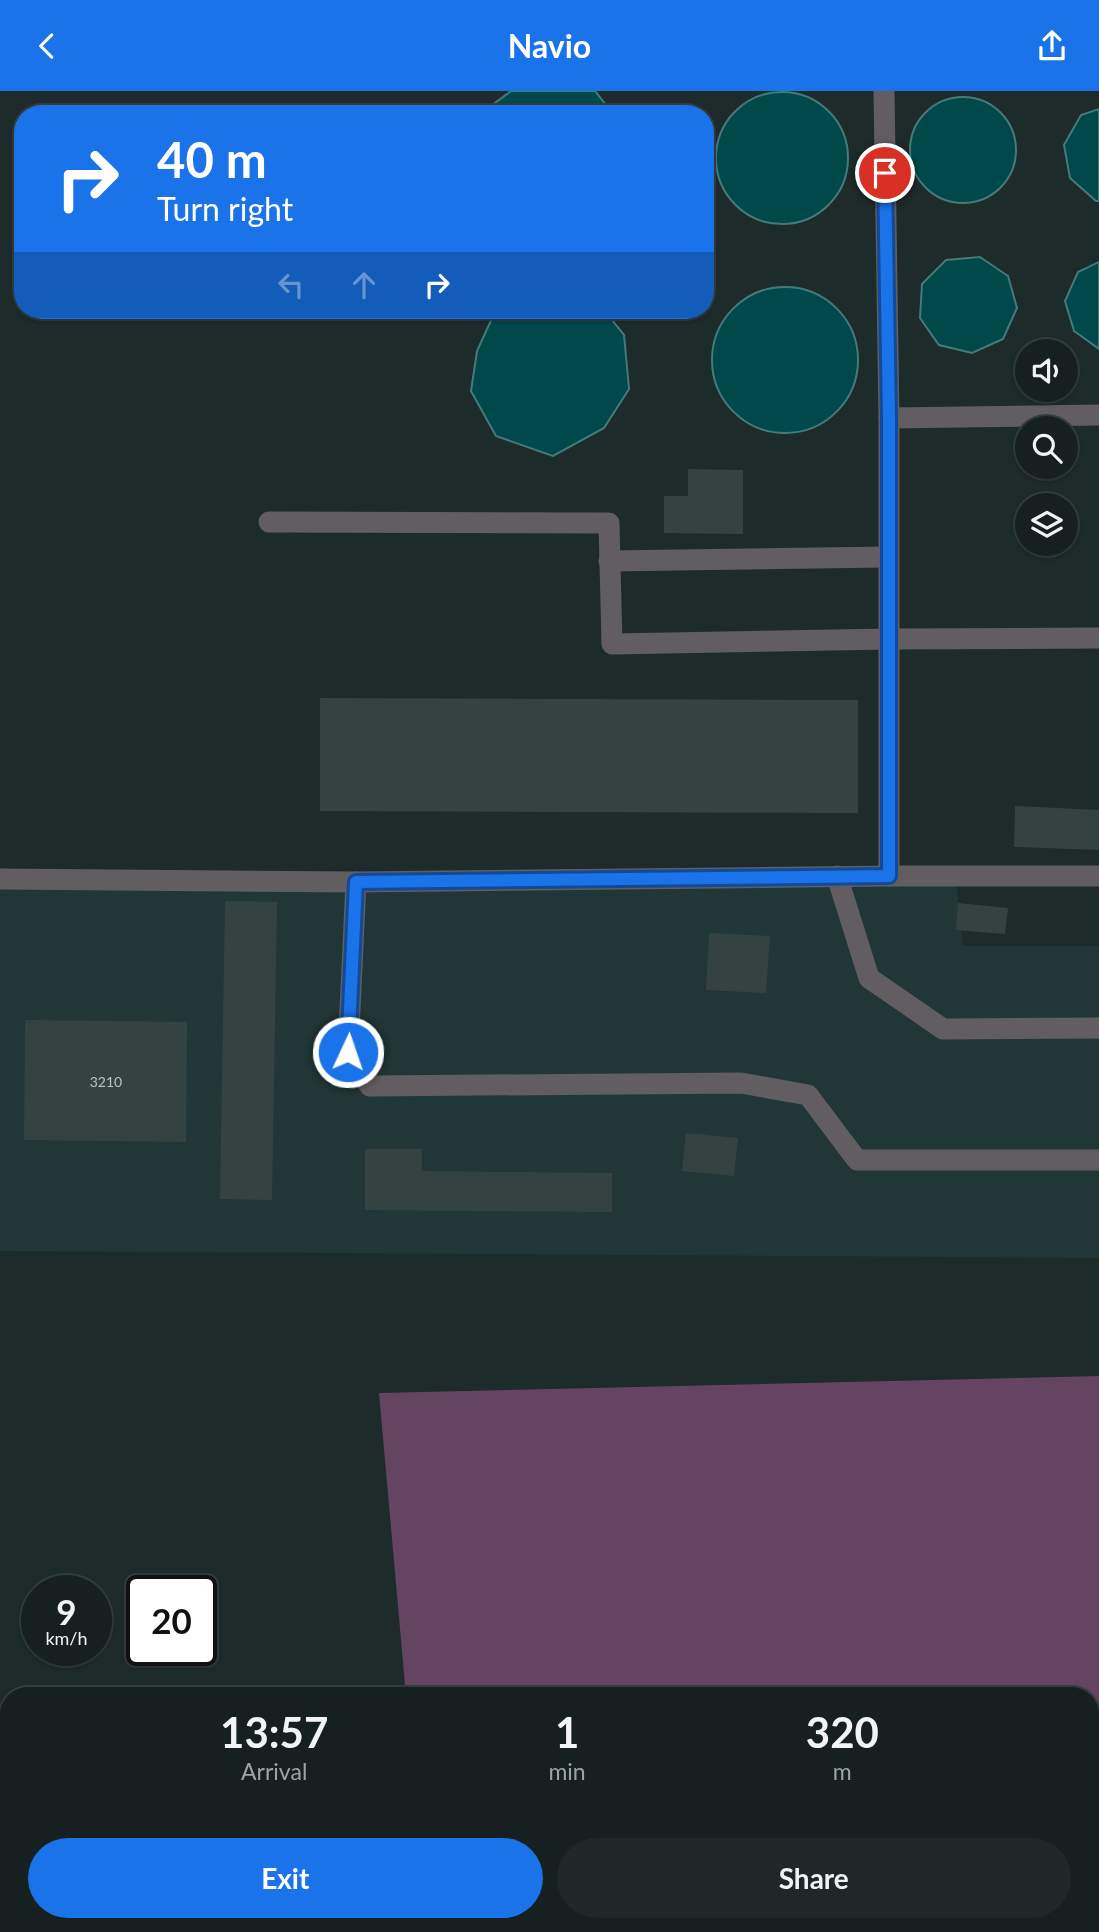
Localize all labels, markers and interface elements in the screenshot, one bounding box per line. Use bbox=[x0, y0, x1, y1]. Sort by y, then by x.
text: Navio bbox=[508, 26, 591, 65]
icon: back bbox=[28, 27, 66, 65]
icon: share bbox=[1033, 27, 1071, 65]
text: 40 m bbox=[157, 130, 267, 188]
icon: right bbox=[42, 133, 133, 224]
pin bbox=[855, 143, 915, 203]
icon: arrive bbox=[866, 154, 904, 192]
text: Turn right bbox=[157, 189, 293, 228]
icon: left bbox=[272, 266, 310, 304]
icon: ahead bbox=[345, 266, 383, 304]
icon: right bbox=[418, 266, 456, 304]
map controls bbox=[1015, 339, 1078, 556]
button: sound bbox=[1015, 339, 1078, 402]
button: search bbox=[1015, 416, 1078, 479]
button: layers bbox=[1015, 493, 1078, 556]
position arrow bbox=[311, 1015, 385, 1089]
house number: 3210 bbox=[90, 1073, 122, 1090]
speed limit sign: 20 bbox=[126, 1575, 217, 1666]
text: 9 bbox=[56, 1590, 77, 1632]
text: km/h bbox=[45, 1627, 88, 1649]
text: 13:57 bbox=[220, 1707, 328, 1757]
text: 1 bbox=[555, 1707, 579, 1757]
text: 320 bbox=[806, 1707, 879, 1757]
text: Arrival bbox=[241, 1757, 307, 1785]
text: min bbox=[548, 1757, 586, 1785]
text: m bbox=[833, 1757, 852, 1785]
button: Exit bbox=[28, 1838, 543, 1918]
button: Share bbox=[557, 1838, 1071, 1918]

